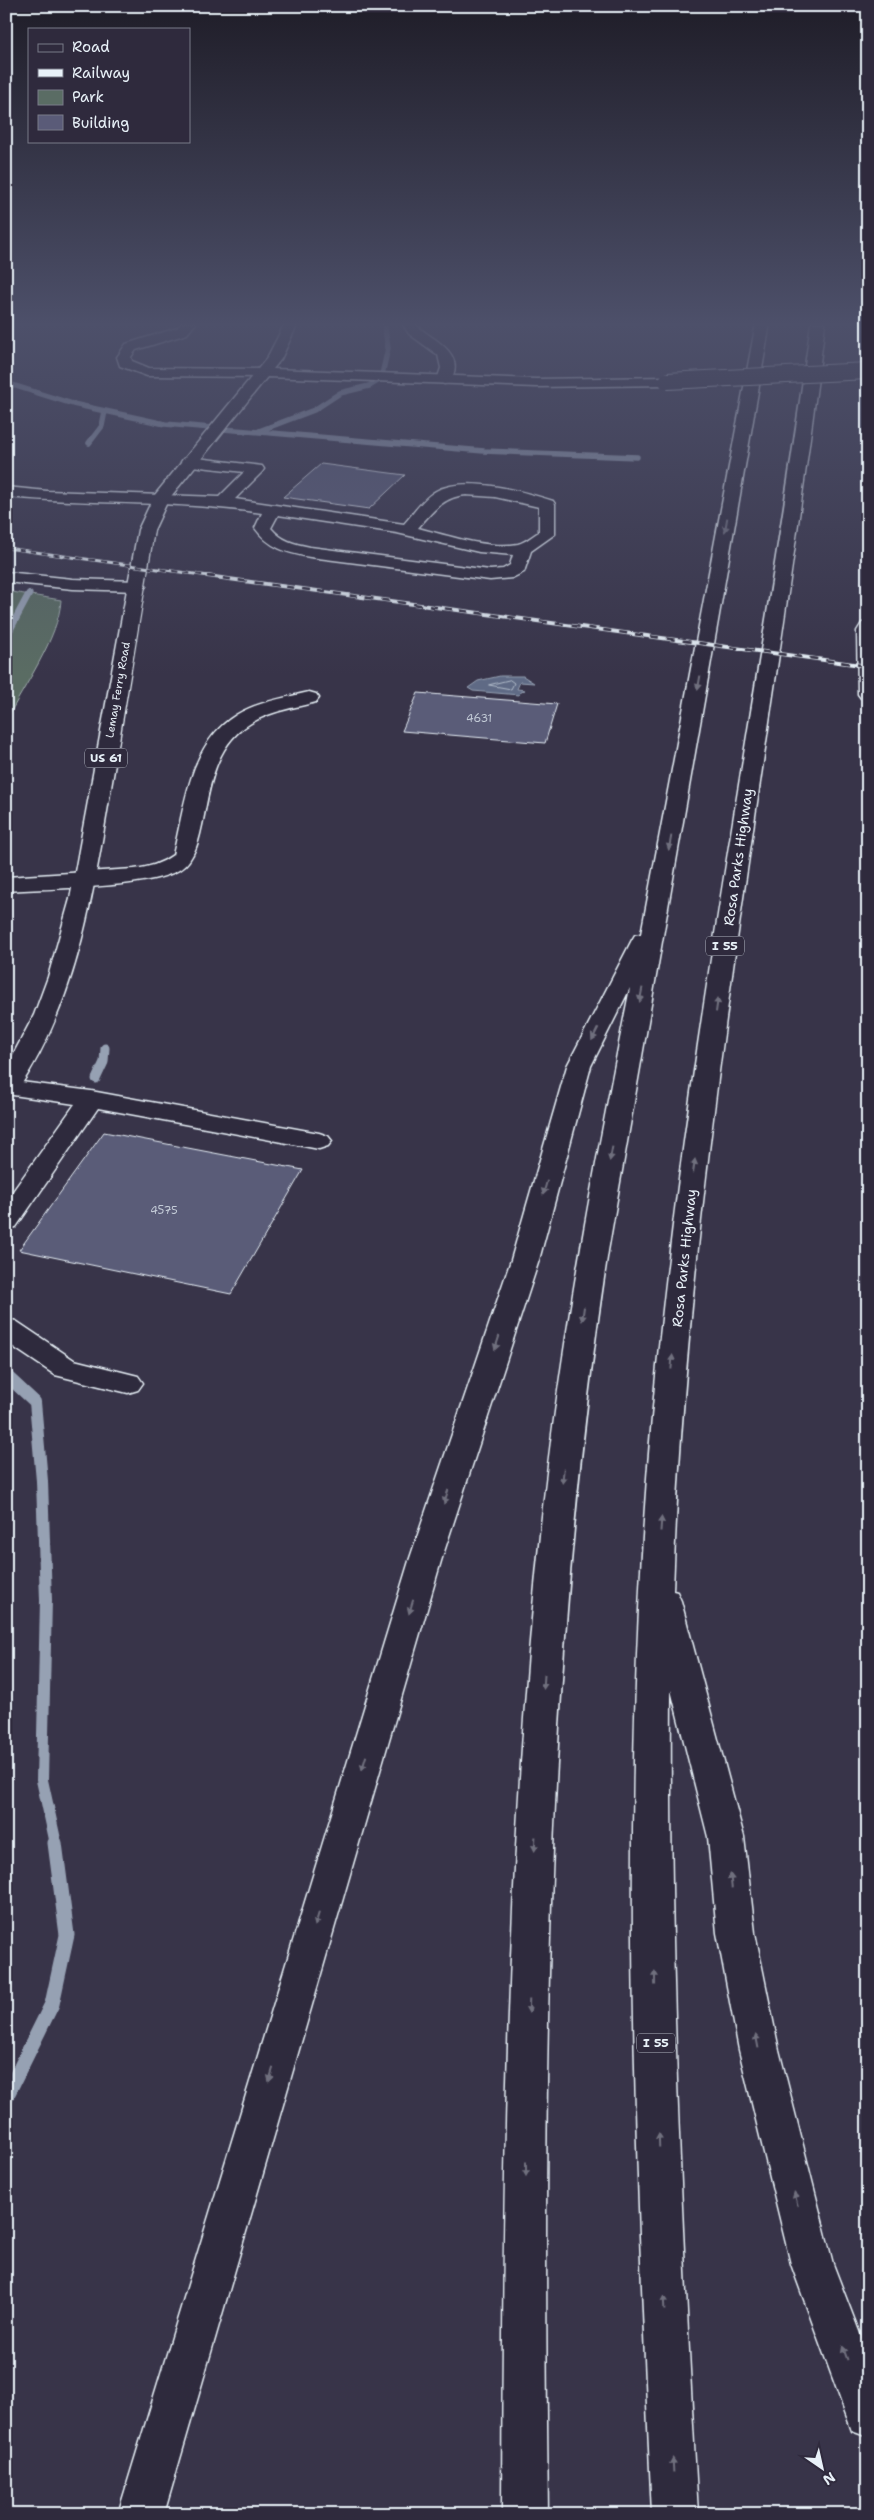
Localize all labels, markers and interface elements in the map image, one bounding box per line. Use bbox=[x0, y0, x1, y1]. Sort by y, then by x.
legend bbox=[28, 28, 190, 142]
text: Road bbox=[72, 37, 110, 57]
text: Railway bbox=[72, 63, 130, 83]
text: Park bbox=[72, 87, 104, 107]
text: Building bbox=[72, 113, 129, 133]
one-way arrow bbox=[721, 518, 729, 534]
street label: Lemay Ferry Road bbox=[102, 641, 134, 739]
one-way arrow bbox=[694, 675, 702, 691]
house number: 4631 bbox=[466, 711, 492, 726]
road number: US 61 bbox=[85, 748, 127, 768]
street label: Rosa Parks Highway bbox=[719, 787, 757, 927]
one-way arrow bbox=[666, 835, 674, 850]
road number: I 55 bbox=[706, 936, 744, 956]
one-way arrow bbox=[637, 987, 645, 1002]
one-way arrow bbox=[713, 997, 721, 1013]
one-way arrow bbox=[591, 1027, 599, 1041]
one-way arrow bbox=[606, 1147, 614, 1163]
one-way arrow bbox=[691, 1158, 699, 1174]
one-way arrow bbox=[540, 1181, 548, 1196]
street label: Rosa Parks Highway bbox=[668, 1188, 700, 1328]
house number: 4575 bbox=[150, 1203, 178, 1218]
one-way arrow bbox=[579, 1307, 587, 1323]
one-way arrow bbox=[493, 1336, 501, 1351]
one-way arrow bbox=[669, 1354, 677, 1370]
one-way arrow bbox=[559, 1468, 567, 1484]
one-way arrow bbox=[441, 1490, 449, 1505]
one-way arrow bbox=[657, 1516, 665, 1532]
one-way arrow bbox=[406, 1600, 414, 1615]
one-way arrow bbox=[540, 1674, 548, 1690]
one-way arrow bbox=[360, 1756, 368, 1771]
one-way arrow bbox=[531, 1836, 539, 1852]
one-way arrow bbox=[726, 1872, 734, 1888]
one-way arrow bbox=[313, 1911, 321, 1926]
one-way arrow bbox=[651, 1970, 659, 1986]
one-way arrow bbox=[525, 1999, 533, 2015]
one-way arrow bbox=[752, 2032, 760, 2048]
road number: I 55 bbox=[637, 2034, 675, 2052]
one-way arrow bbox=[266, 2067, 274, 2082]
one-way arrow bbox=[654, 2132, 662, 2148]
one-way arrow bbox=[522, 2161, 530, 2177]
one-way arrow bbox=[792, 2191, 800, 2206]
one-way arrow bbox=[659, 2295, 667, 2311]
one-way arrow bbox=[841, 2345, 849, 2360]
north arrow bbox=[796, 2442, 846, 2492]
one-way arrow bbox=[668, 2457, 676, 2473]
text: N bbox=[820, 2468, 839, 2489]

